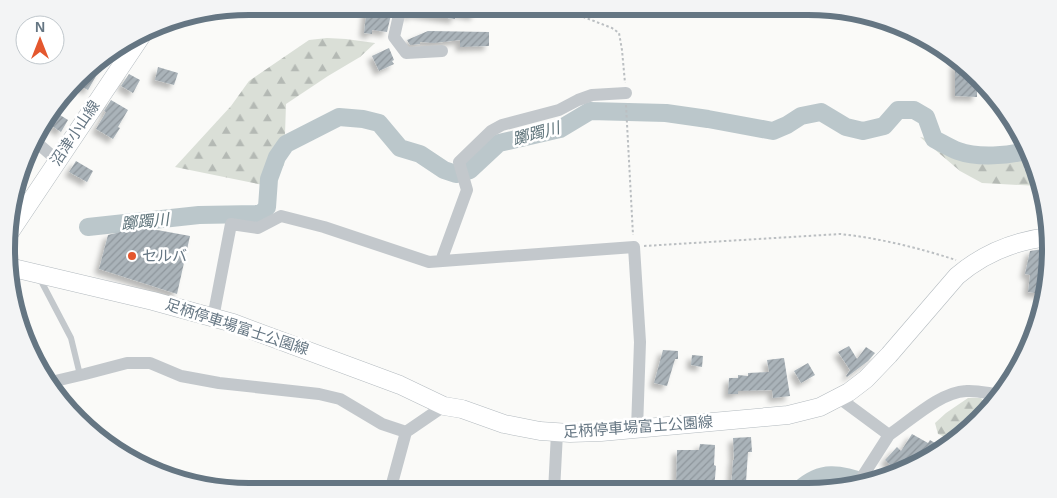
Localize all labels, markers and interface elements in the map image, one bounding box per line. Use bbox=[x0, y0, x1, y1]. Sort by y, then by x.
north arrow bbox=[15, 15, 65, 65]
text: N bbox=[35, 19, 45, 35]
street label: 沼津小山線 bbox=[47, 97, 103, 169]
water label: 躑躅川 bbox=[511, 119, 563, 148]
water label: 躑躅川 bbox=[120, 210, 172, 232]
place label: セルバ bbox=[142, 247, 187, 264]
marker: セルバ bbox=[126, 250, 138, 262]
street label: 足柄停車場富士公園線 bbox=[163, 295, 311, 358]
street label: 足柄停車場富士公園線 bbox=[563, 413, 713, 440]

